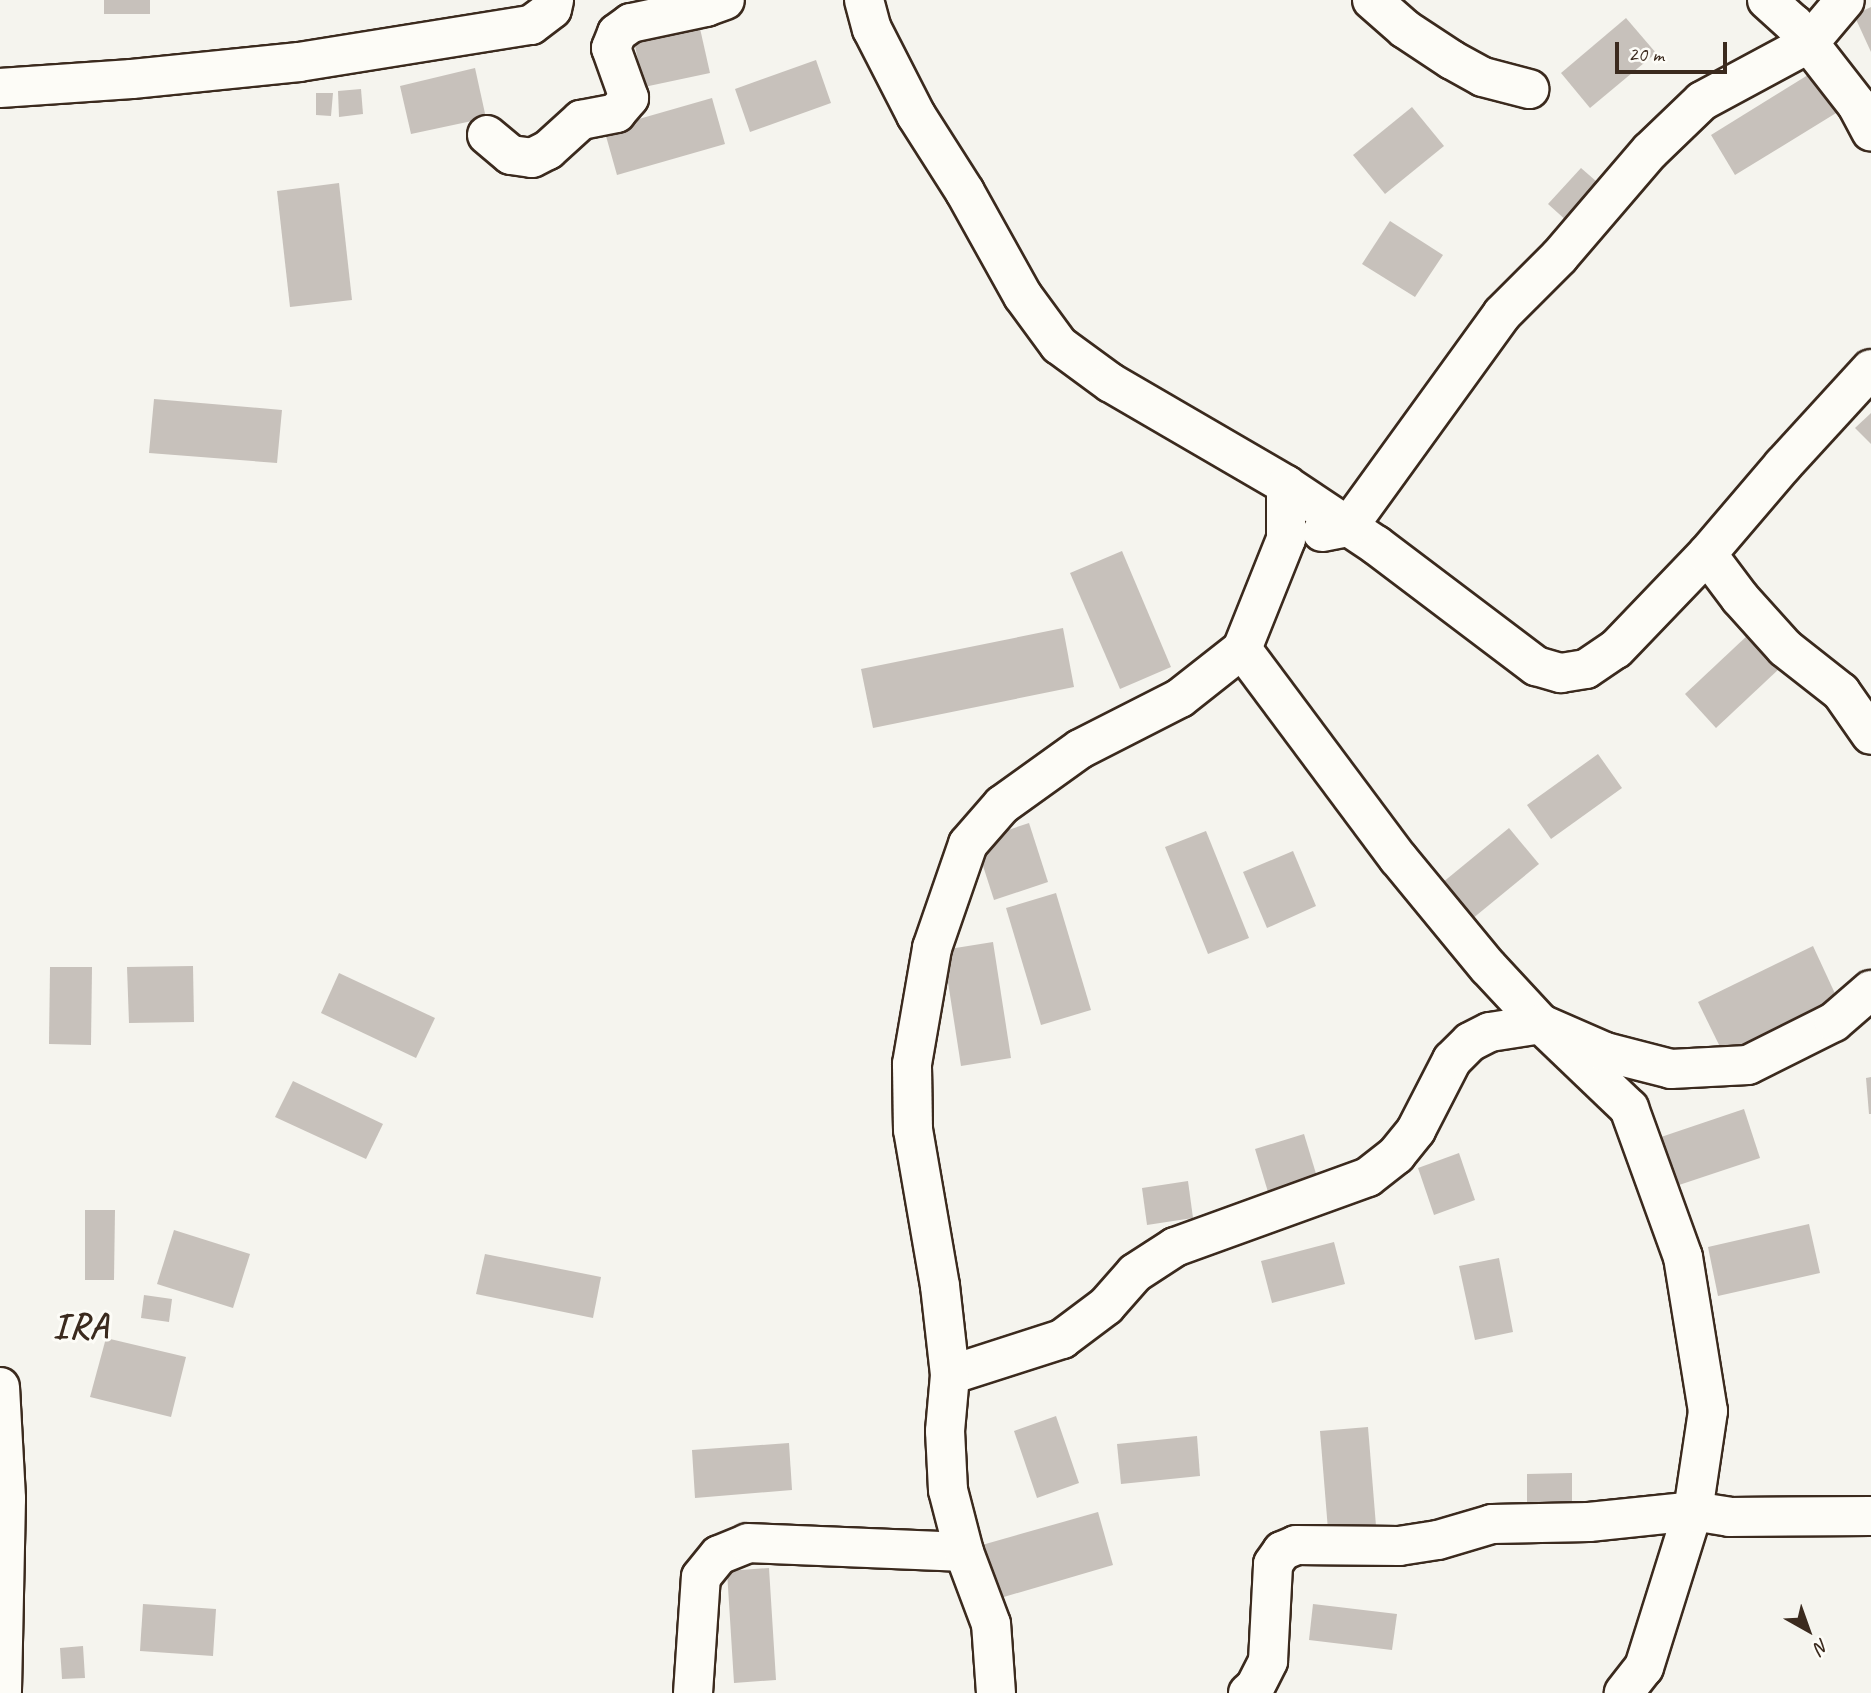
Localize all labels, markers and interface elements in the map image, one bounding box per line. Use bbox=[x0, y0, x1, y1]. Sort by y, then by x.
scale bar bbox=[1619, 28, 1731, 72]
text: 20 m bbox=[1628, 41, 1664, 67]
district label: IRA bbox=[53, 1306, 109, 1348]
north arrow bbox=[1773, 1595, 1843, 1665]
text: N bbox=[1809, 1633, 1834, 1659]

